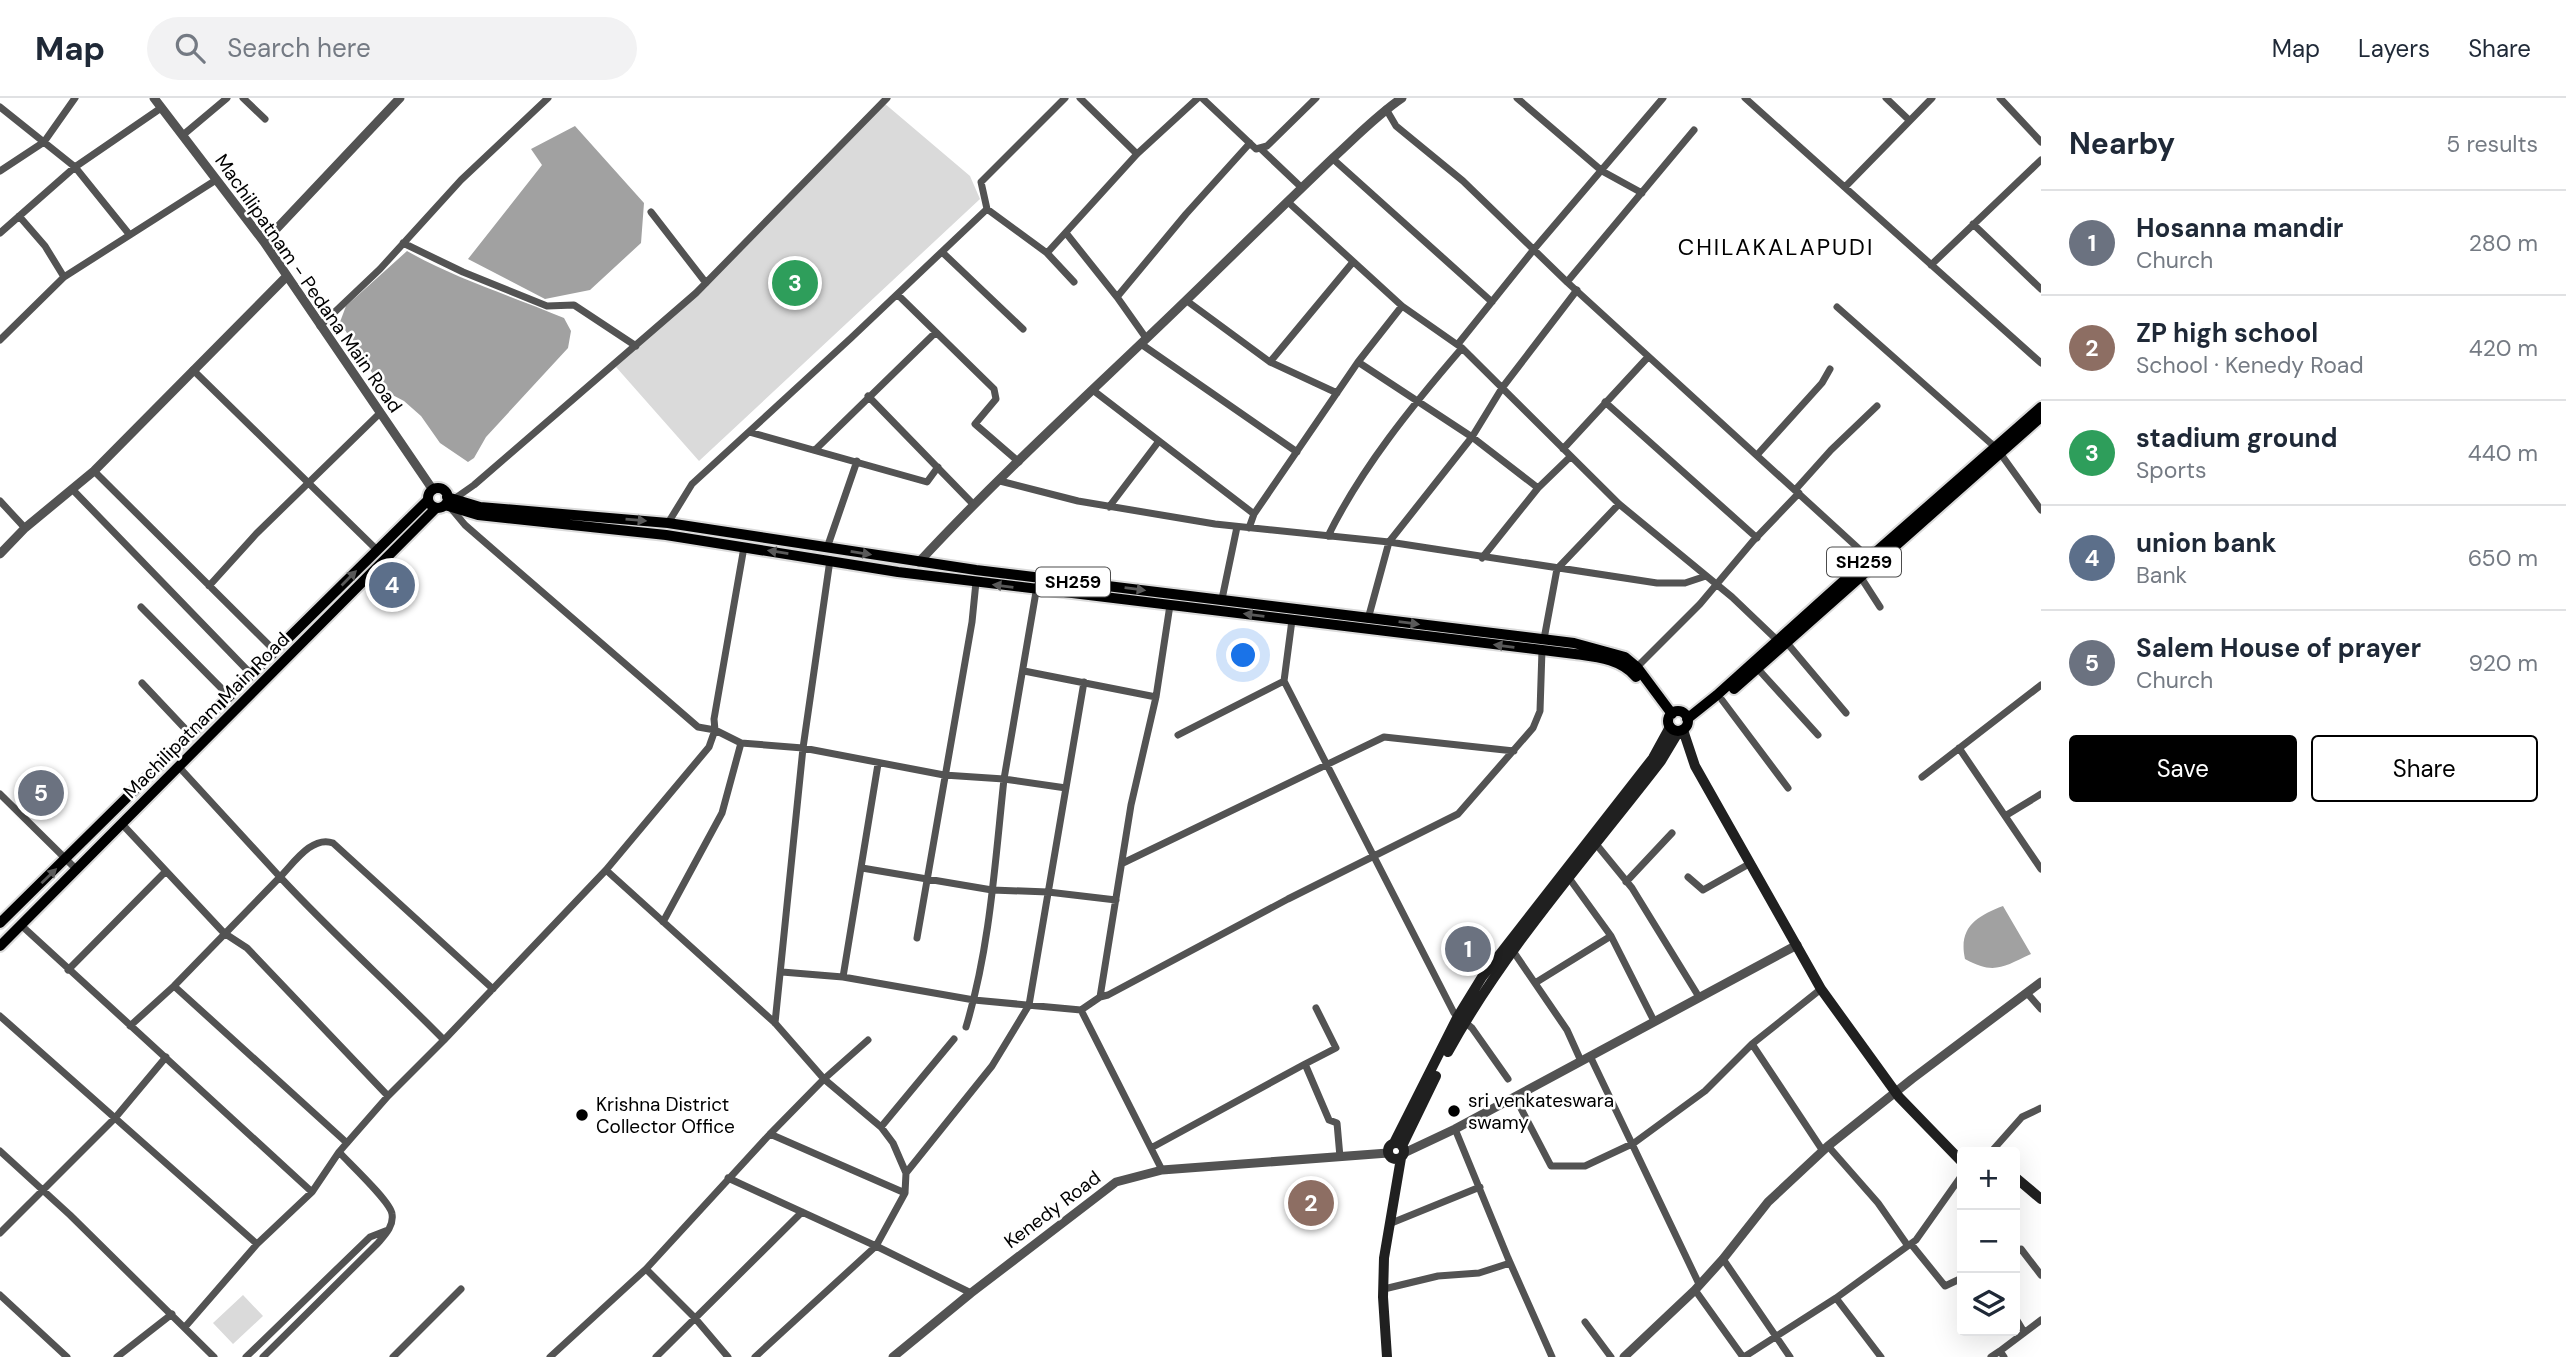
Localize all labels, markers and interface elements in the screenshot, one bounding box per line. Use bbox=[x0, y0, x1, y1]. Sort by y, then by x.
search box bbox=[147, 17, 637, 80]
text: Map bbox=[35, 27, 105, 70]
icon: search bbox=[171, 29, 209, 67]
text: Search here bbox=[227, 31, 371, 65]
text: Map bbox=[2272, 33, 2320, 64]
text: Layers bbox=[2358, 33, 2430, 64]
text: Share bbox=[2468, 33, 2531, 64]
text: Nearby bbox=[2069, 124, 2175, 163]
text: 5 results bbox=[2446, 129, 2538, 159]
street label: Machilipatnam - Pedana Main Road bbox=[209, 149, 408, 418]
text: Hosanna mandir bbox=[2136, 211, 2343, 245]
text: 1 bbox=[2088, 228, 2096, 258]
text: 280 m bbox=[2469, 228, 2538, 258]
district label: CHILAKALAPUDI bbox=[1678, 232, 1874, 262]
text: Church bbox=[2136, 245, 2213, 275]
pin: 3 bbox=[772, 257, 818, 309]
text: ZP high school bbox=[2136, 316, 2318, 350]
text: 2 bbox=[2085, 333, 2099, 363]
text: 420 m bbox=[2469, 333, 2538, 363]
text: School · Kenedy Road bbox=[2136, 350, 2364, 380]
text: stadium ground bbox=[2136, 421, 2338, 455]
text: 3 bbox=[2085, 438, 2099, 468]
text: 440 m bbox=[2468, 438, 2538, 468]
text: Sports bbox=[2136, 455, 2206, 485]
one-way arrow bbox=[625, 515, 647, 526]
text: union bank bbox=[2136, 526, 2277, 560]
text: 4 bbox=[2085, 543, 2099, 573]
text: 650 m bbox=[2468, 543, 2538, 573]
one-way arrow bbox=[767, 547, 789, 558]
one-way arrow bbox=[850, 548, 872, 559]
road number: SH259 bbox=[1827, 548, 1901, 576]
pin: 4 bbox=[369, 559, 415, 611]
text: Bank bbox=[2136, 560, 2187, 590]
road number: SH259 bbox=[1036, 568, 1110, 596]
one-way arrow bbox=[341, 569, 358, 586]
one-way arrow bbox=[992, 580, 1014, 591]
one-way arrow bbox=[1124, 583, 1146, 594]
one-way arrow bbox=[1242, 610, 1264, 621]
one-way arrow bbox=[1398, 618, 1420, 629]
street label: Machilipatnam Main Road bbox=[118, 627, 295, 804]
text: Salem House of prayer bbox=[2136, 631, 2421, 665]
your location bbox=[1226, 638, 1260, 672]
one-way arrow bbox=[1493, 640, 1515, 651]
text: 5 bbox=[2085, 648, 2099, 678]
text: 920 m bbox=[2469, 648, 2538, 678]
text: Church bbox=[2136, 665, 2213, 695]
button: Save bbox=[2069, 735, 2297, 802]
button: Share bbox=[2311, 735, 2538, 802]
pin: 5 bbox=[18, 767, 64, 819]
one-way arrow bbox=[40, 867, 57, 884]
pin: 1 bbox=[1445, 923, 1491, 975]
place label: sri venkateswara swamy bbox=[1468, 1088, 1614, 1135]
place label: Krishna District Collector Office bbox=[596, 1092, 735, 1139]
marker: sri venkateswara swamy bbox=[1446, 1103, 1462, 1119]
marker: Krishna District Collector Office bbox=[574, 1107, 590, 1123]
map controls bbox=[1957, 1147, 2020, 1336]
button: + bbox=[1957, 1147, 2020, 1210]
street label: Kenedy Road bbox=[999, 1165, 1106, 1254]
pin: 2 bbox=[1288, 1177, 1334, 1229]
button: − bbox=[1957, 1210, 2020, 1273]
button: layers bbox=[1957, 1273, 2020, 1336]

